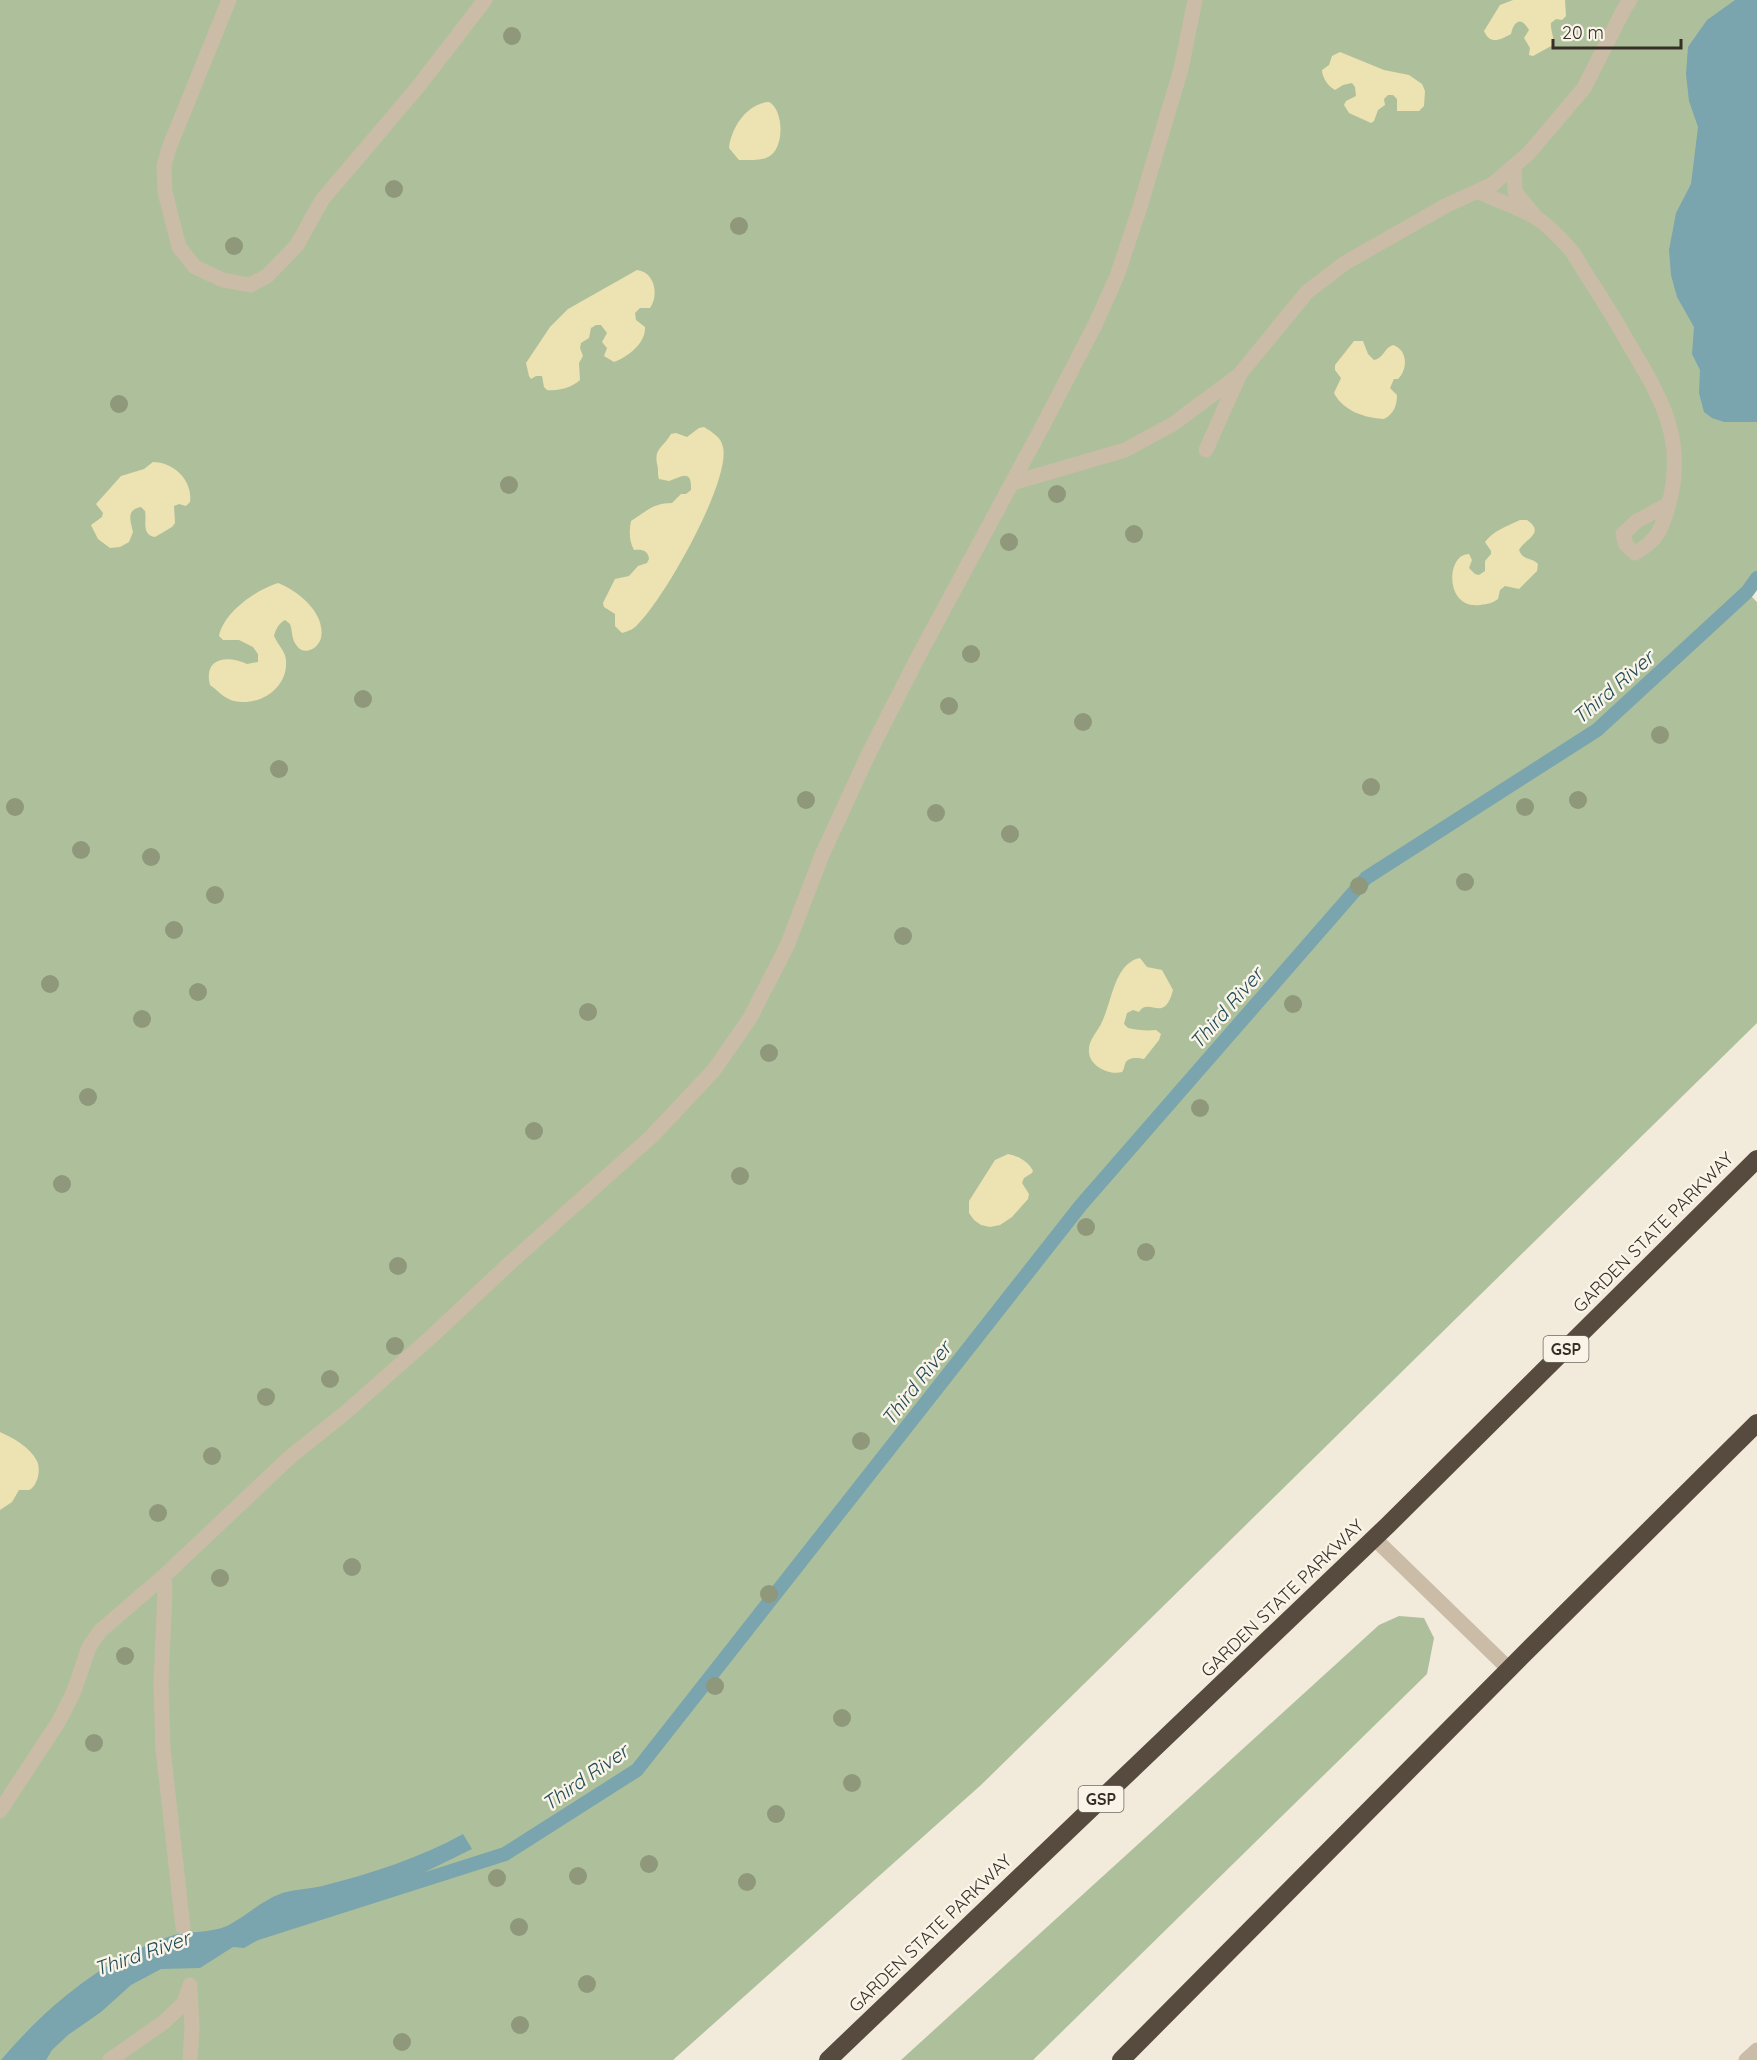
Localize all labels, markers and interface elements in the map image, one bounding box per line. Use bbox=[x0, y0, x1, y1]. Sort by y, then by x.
scale bar bbox=[1553, 12, 1680, 50]
text: 20 m bbox=[1562, 21, 1604, 44]
water label: Third River bbox=[1567, 643, 1661, 729]
water label: Third River bbox=[1184, 960, 1270, 1054]
street label: GARDEN STATE PARKWAY bbox=[1568, 1147, 1738, 1317]
water label: Third River bbox=[875, 1334, 958, 1430]
road number: GSP bbox=[1544, 1336, 1588, 1362]
street label: GARDEN STATE PARKWAY bbox=[1196, 1514, 1368, 1682]
water label: Third River bbox=[537, 1737, 635, 1816]
road number: GSP bbox=[1078, 1786, 1124, 1812]
street label: GARDEN STATE PARKWAY bbox=[844, 1849, 1016, 2017]
water label: Third River bbox=[91, 1924, 195, 1981]

